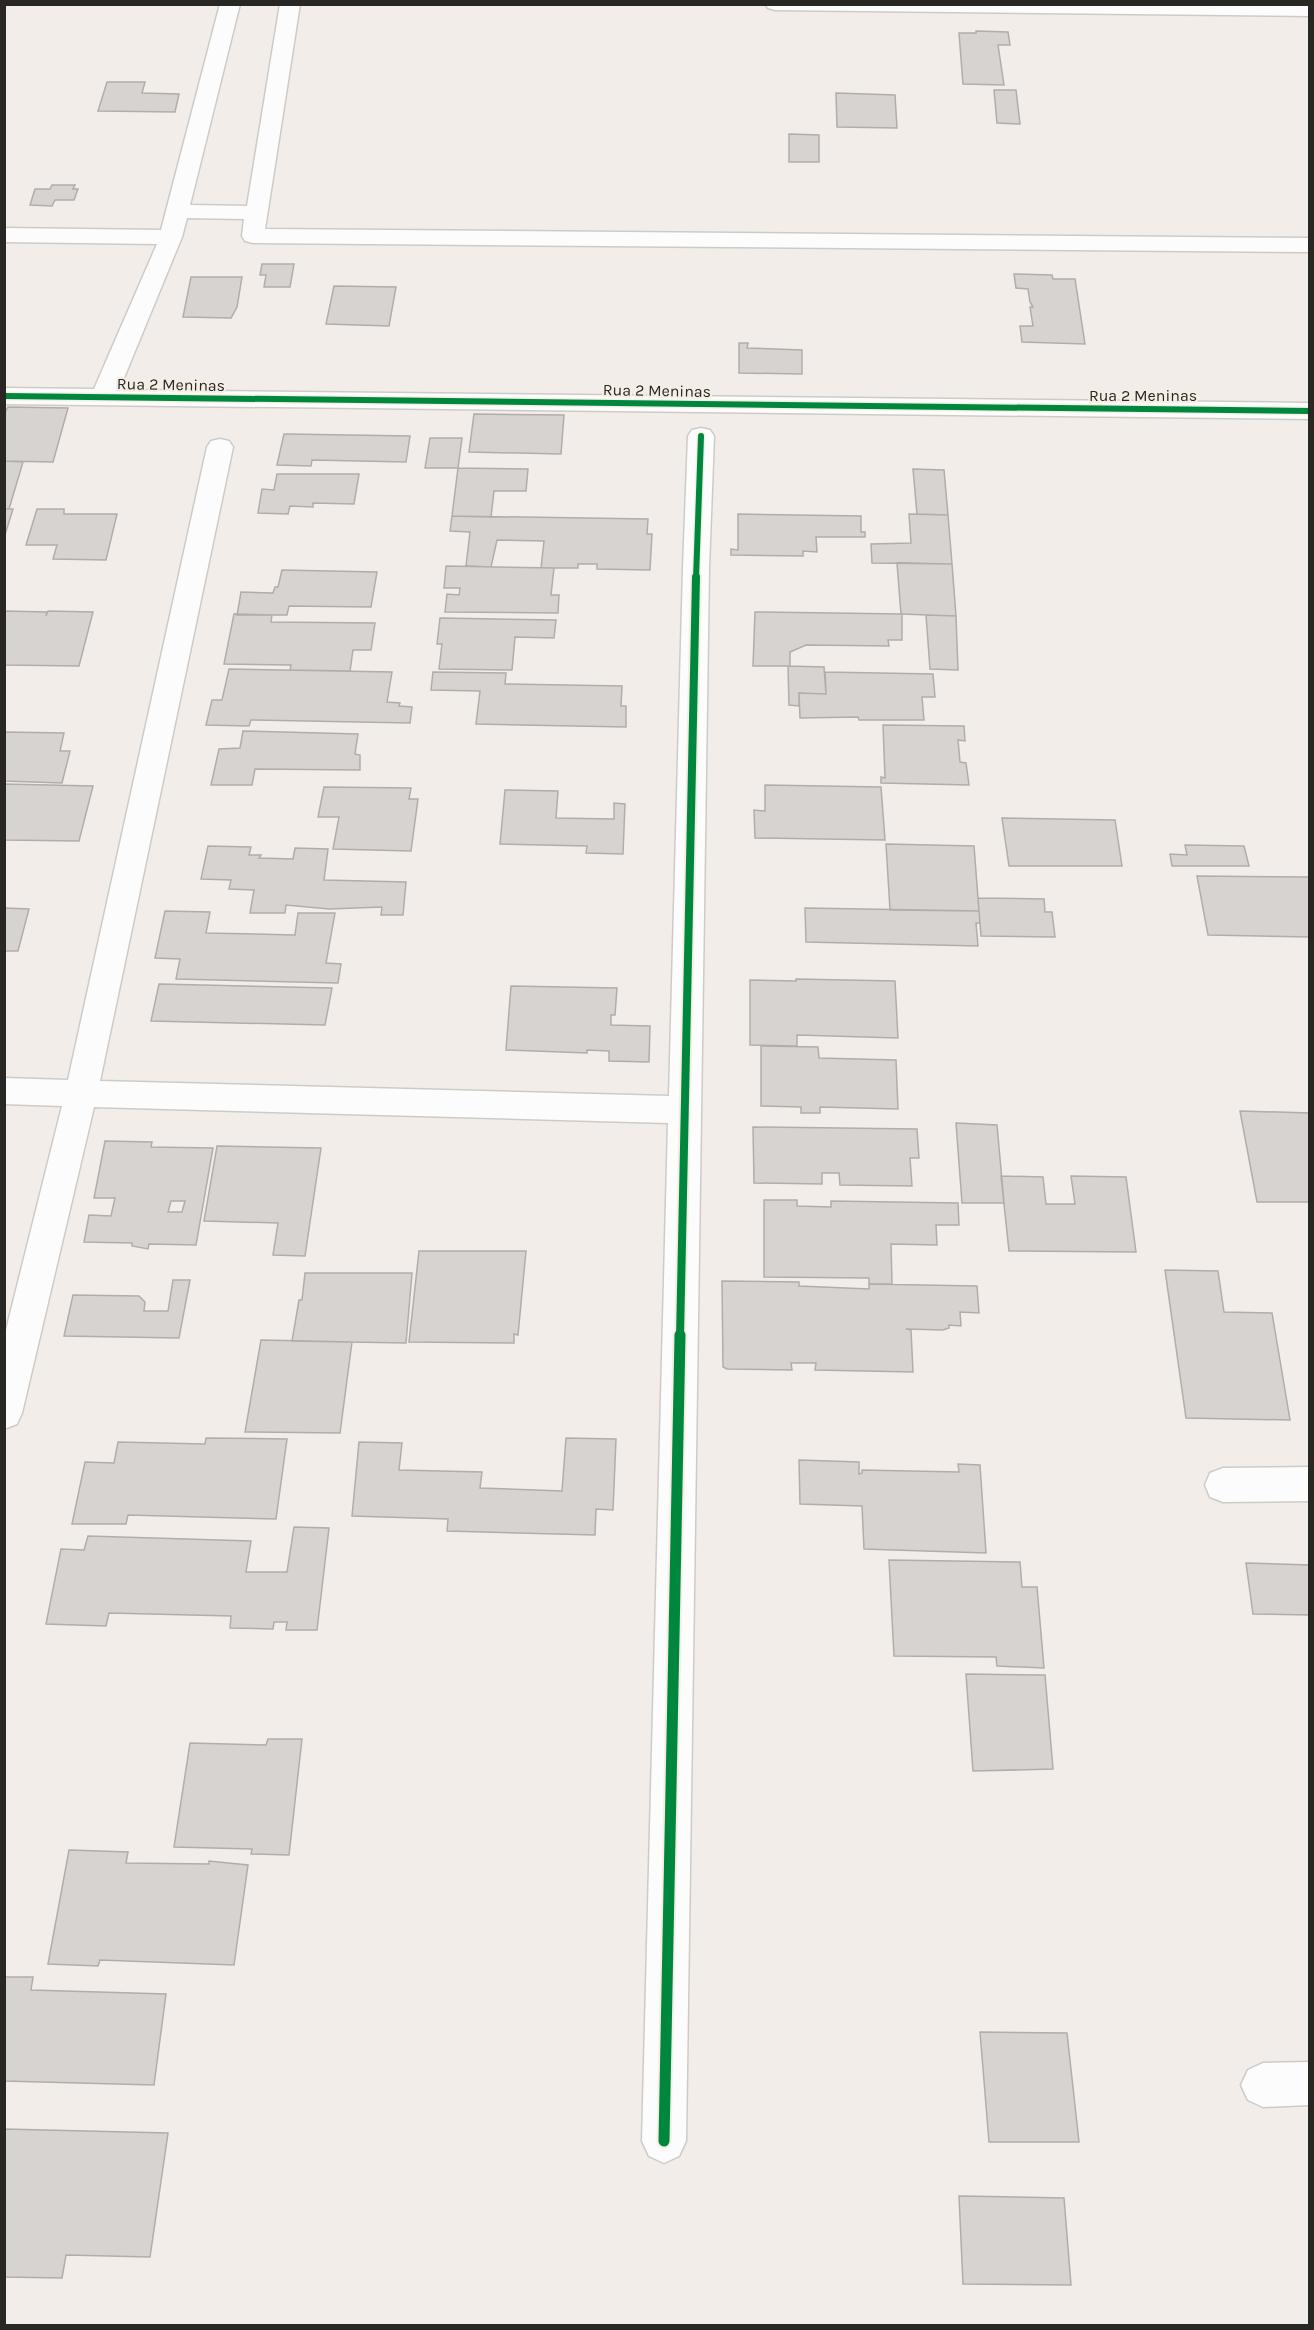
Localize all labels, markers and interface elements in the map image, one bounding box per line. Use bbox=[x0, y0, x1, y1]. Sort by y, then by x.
street label: Rua 2 Meninas bbox=[117, 374, 225, 395]
street label: Rua 2 Meninas bbox=[603, 380, 711, 401]
street label: Rua 2 Meninas bbox=[1089, 386, 1197, 405]

